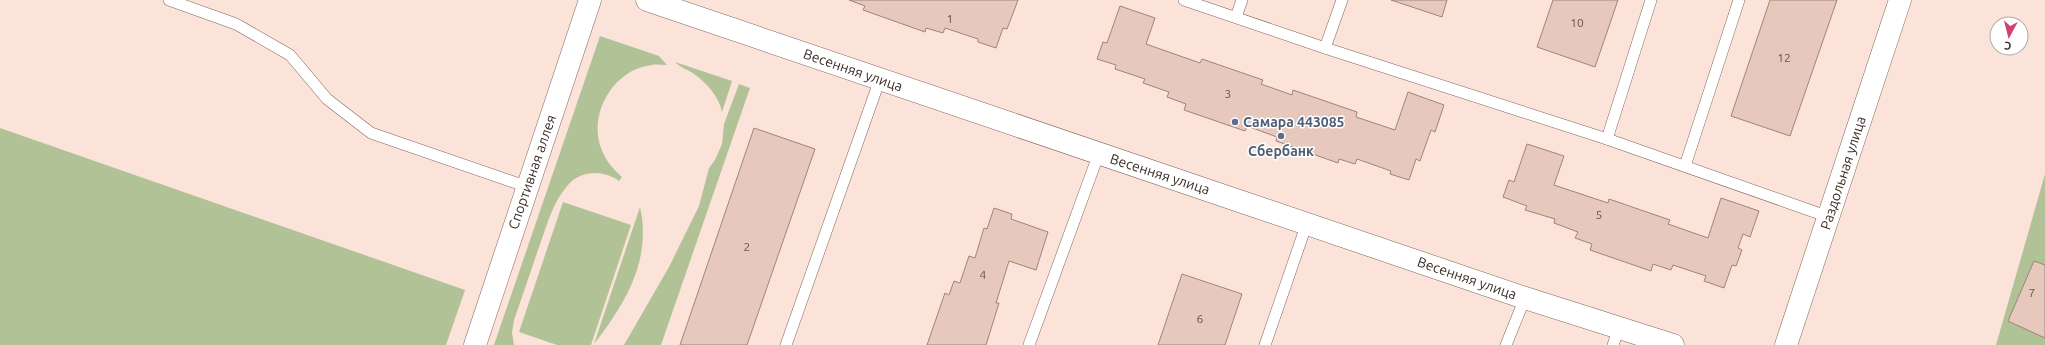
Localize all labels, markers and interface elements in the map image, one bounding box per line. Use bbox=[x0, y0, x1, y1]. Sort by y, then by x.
house number: 1 bbox=[947, 12, 953, 25]
house number: 10 bbox=[1570, 16, 1584, 29]
north arrow bbox=[1989, 16, 2029, 56]
text: С bbox=[2004, 40, 2012, 52]
street label: Весенняя улица bbox=[801, 46, 905, 94]
house number: 12 bbox=[1777, 51, 1791, 64]
house number: 3 bbox=[1225, 87, 1231, 100]
street label: Спортивная аллея bbox=[505, 113, 559, 231]
place label: Самара 443085 bbox=[1243, 114, 1345, 130]
street label: Раздольная улица bbox=[1817, 114, 1869, 232]
marker: Самара 443085 bbox=[1230, 117, 1240, 127]
marker: Сбербанк bbox=[1276, 131, 1286, 141]
place label: Сбербанк bbox=[1248, 143, 1314, 159]
street label: Весенняя улица bbox=[1108, 150, 1212, 198]
house number: 5 bbox=[1596, 208, 1602, 221]
house number: 2 bbox=[744, 240, 750, 253]
street label: Весенняя улица bbox=[1415, 254, 1519, 302]
house number: 4 bbox=[980, 268, 987, 281]
house number: 7 bbox=[2029, 286, 2035, 299]
house number: 6 bbox=[1197, 312, 1204, 325]

